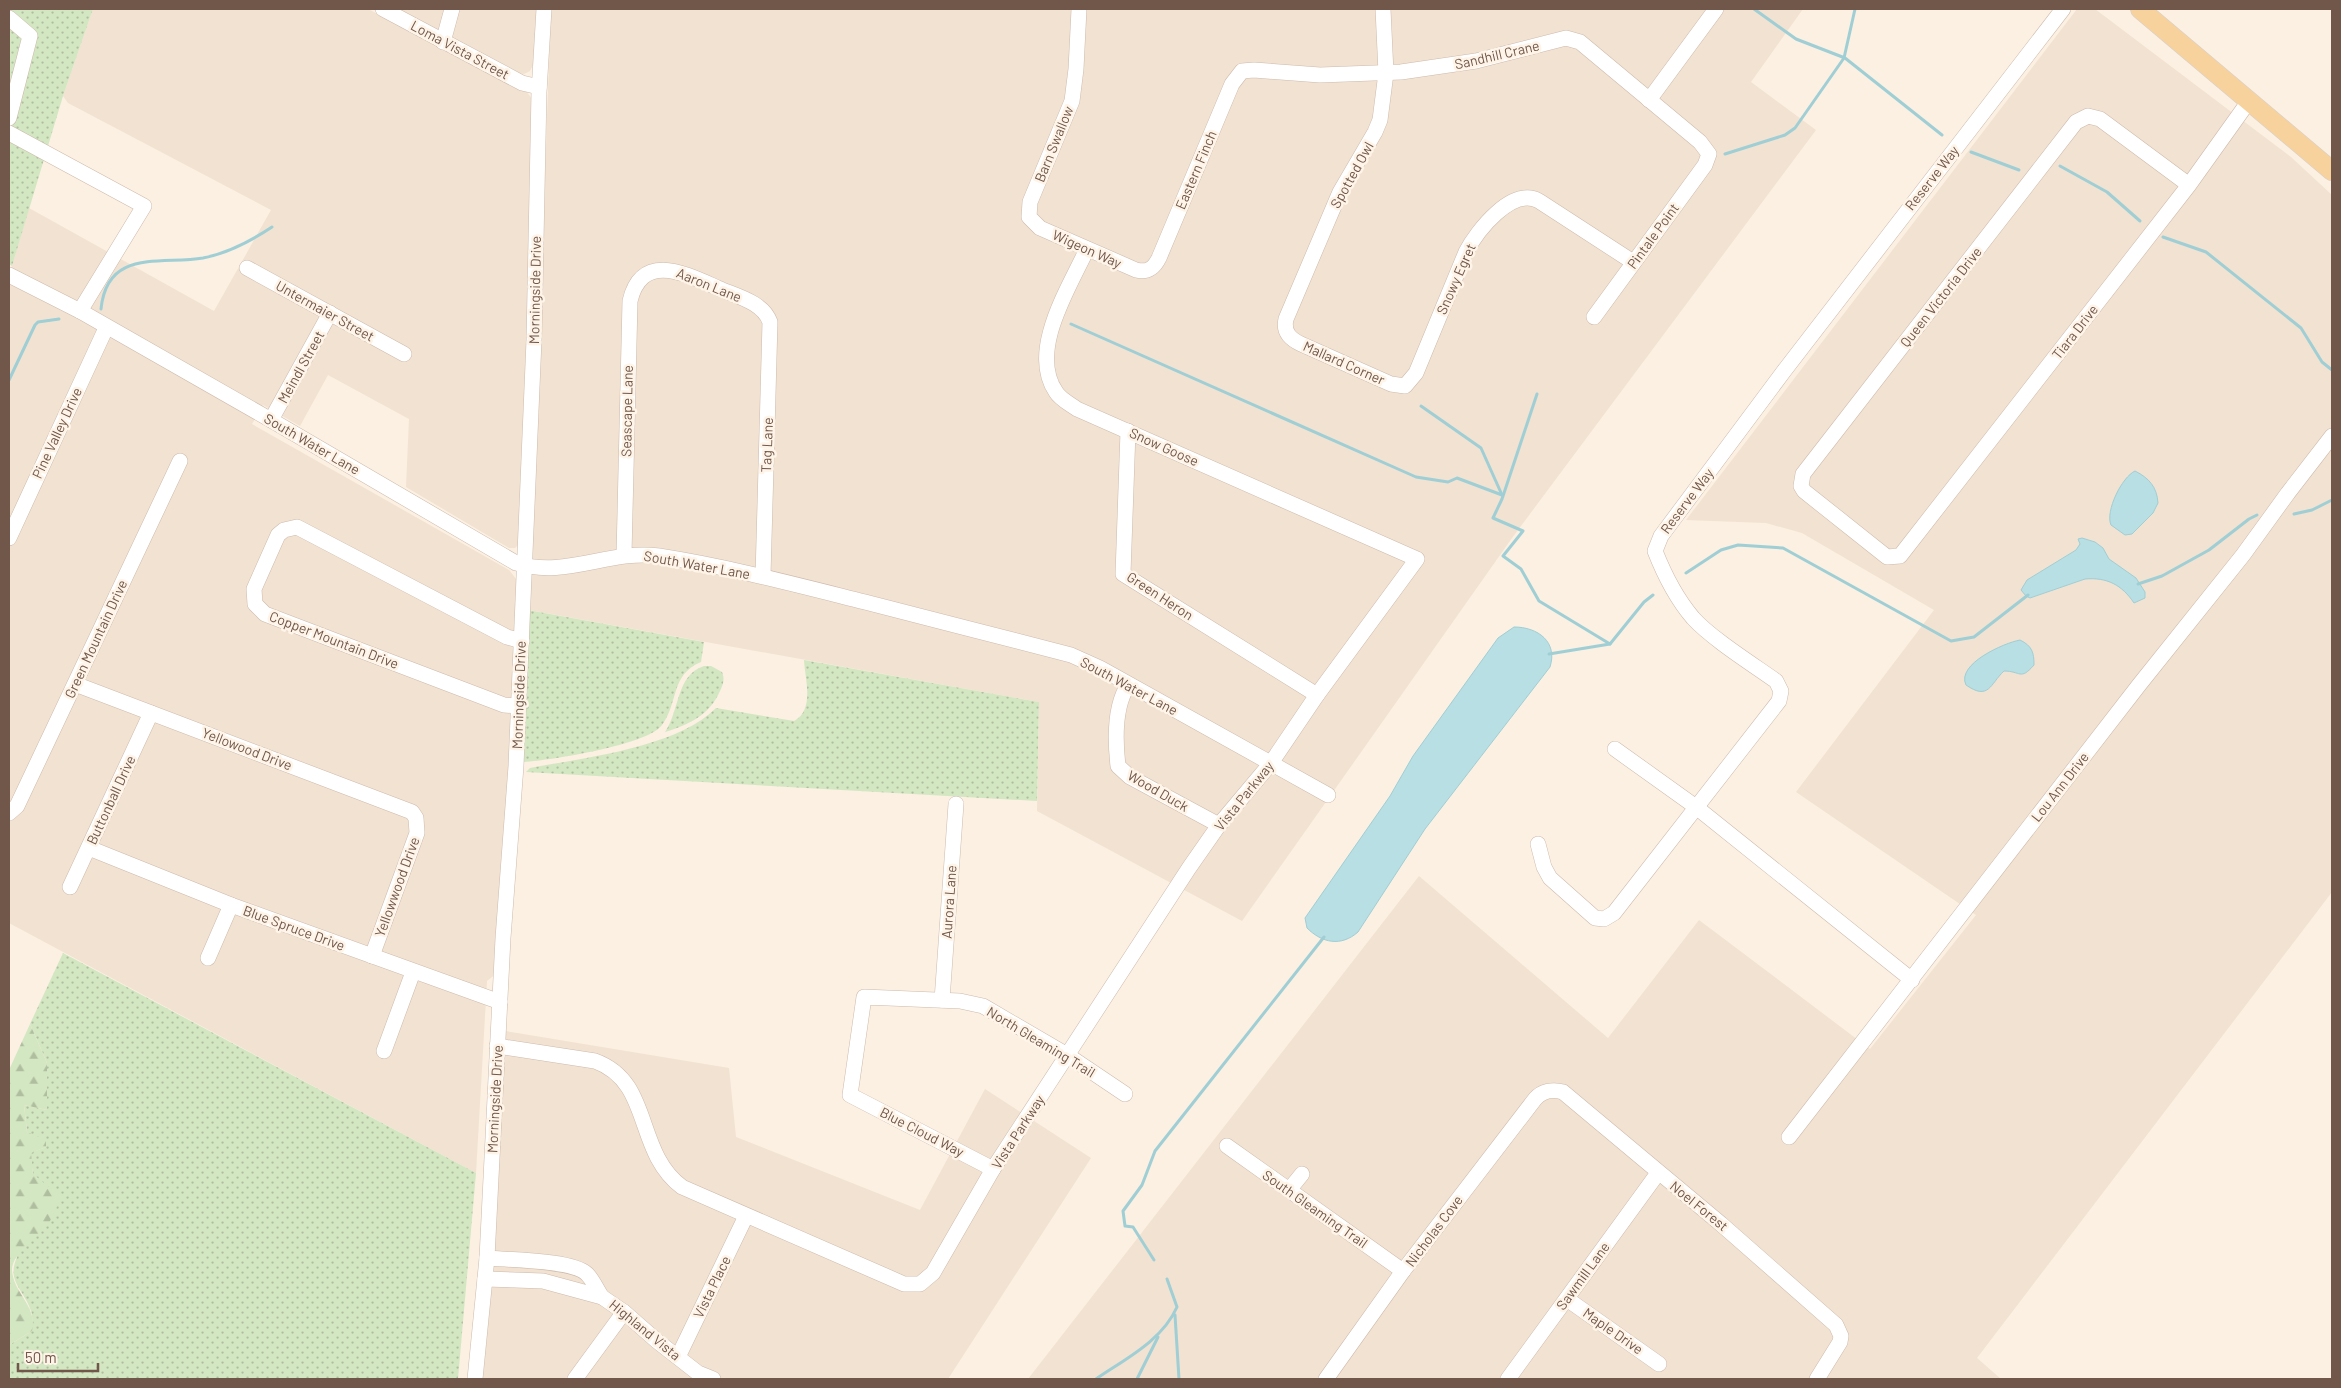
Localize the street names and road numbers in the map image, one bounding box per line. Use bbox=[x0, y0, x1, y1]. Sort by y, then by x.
street label: Loma Vista Street bbox=[408, 16, 512, 83]
street label: Sandhill Crane bbox=[1453, 37, 1541, 73]
street label: Barn Swallow bbox=[1031, 103, 1076, 184]
street label: Eastern Finch bbox=[1171, 128, 1220, 212]
street label: Spotted Owl bbox=[1326, 139, 1377, 211]
street label: Reserve Way bbox=[1901, 142, 1962, 213]
street label: Pintale Point bbox=[1623, 200, 1682, 272]
street label: Wigeon Way bbox=[1050, 226, 1125, 272]
street label: Morningside Drive bbox=[525, 236, 544, 344]
street label: Snowy Egret bbox=[1432, 241, 1479, 317]
street label: Queen Victoria Drive bbox=[1896, 243, 1985, 350]
street label: Aaron Lane bbox=[674, 264, 744, 305]
street label: Untermaier Street bbox=[273, 276, 377, 345]
street label: Tiara Drive bbox=[2048, 301, 2101, 362]
street label: Meindl Street bbox=[274, 327, 327, 406]
street label: Mallard Corner bbox=[1301, 337, 1388, 388]
street label: Seascape Lane bbox=[617, 365, 636, 457]
street label: Pine Valley Drive bbox=[28, 385, 85, 481]
street label: South Water Lane bbox=[261, 409, 363, 478]
street label: Tag Lane bbox=[757, 417, 776, 473]
street label: Snow Goose bbox=[1127, 424, 1201, 469]
street label: Reserve Way bbox=[1657, 464, 1717, 537]
street label: South Water Lane bbox=[643, 547, 752, 582]
street label: Green Heron bbox=[1124, 568, 1197, 623]
street label: Green Mountain Drive bbox=[61, 577, 130, 701]
street label: Copper Mountain Drive bbox=[267, 607, 401, 672]
street label: Morningside Drive bbox=[508, 641, 529, 749]
street label: South Water Lane bbox=[1078, 653, 1181, 718]
street label: Yellowood Drive bbox=[200, 724, 295, 774]
street label: Lou Ann Drive bbox=[2027, 749, 2092, 825]
street label: Buttonball Drive bbox=[82, 752, 139, 847]
street label: Vista Parkway bbox=[1210, 757, 1277, 834]
street label: Wood Duck bbox=[1125, 766, 1192, 815]
street label: Yellowwood Drive bbox=[371, 835, 423, 939]
street label: Aurora Lane bbox=[937, 865, 960, 939]
street label: Blue Spruce Drive bbox=[241, 901, 347, 954]
street label: North Gleaming Trail bbox=[984, 1003, 1099, 1081]
street label: Morningside Drive bbox=[483, 1045, 506, 1153]
street label: Vista Parkway bbox=[987, 1091, 1048, 1172]
street label: Blue Cloud Way bbox=[877, 1103, 968, 1160]
street label: South Gleaming Trail bbox=[1259, 1166, 1371, 1251]
street label: Noel Forest bbox=[1667, 1177, 1732, 1234]
street label: Nicholas Cove bbox=[1401, 1192, 1466, 1270]
street label: Sawmill Lane bbox=[1552, 1238, 1613, 1313]
street label: Vista Place bbox=[689, 1253, 734, 1321]
street label: Highland Vista bbox=[606, 1296, 684, 1364]
street label: Maple Drive bbox=[1580, 1304, 1647, 1358]

